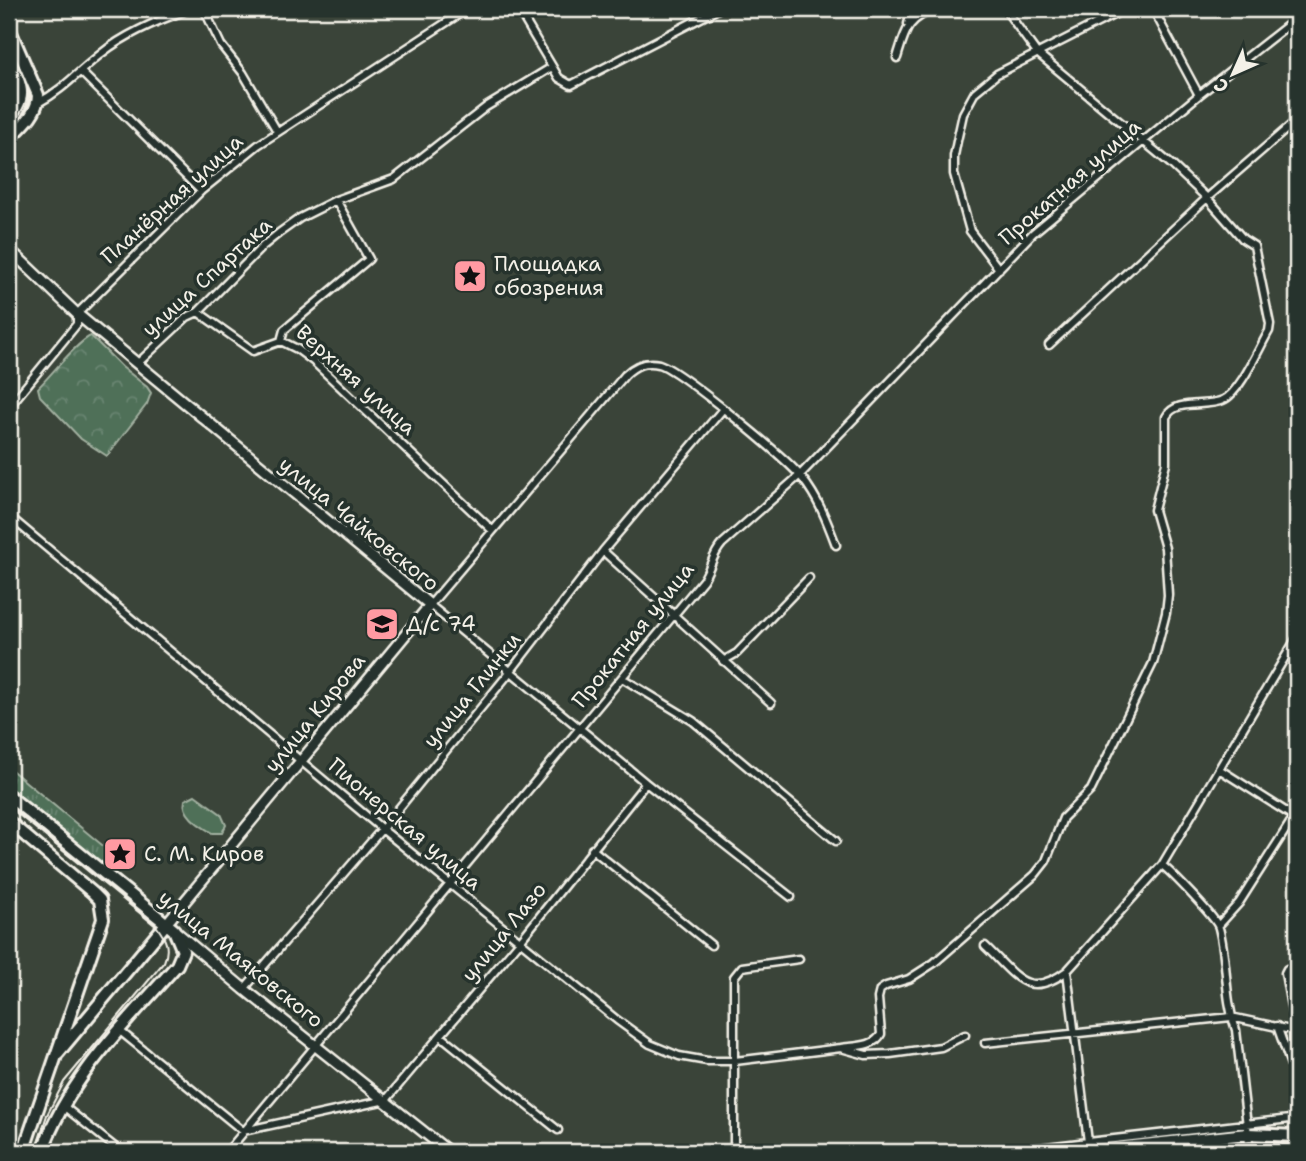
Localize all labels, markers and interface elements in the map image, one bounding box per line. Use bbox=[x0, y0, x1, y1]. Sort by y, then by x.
north arrow bbox=[1198, 38, 1268, 108]
text: С bbox=[1208, 73, 1234, 99]
street label: Прокатная улица bbox=[993, 113, 1147, 251]
street label: Планёрная улица bbox=[95, 128, 249, 270]
street label: улица Спартака bbox=[136, 211, 278, 343]
place label: Площадка обозрения bbox=[494, 250, 604, 302]
place icon: Площадка обозрения bbox=[451, 257, 489, 295]
street label: Верхняя улица bbox=[290, 319, 422, 441]
street label: улица Чайковского bbox=[273, 451, 445, 597]
street label: Прокатная улица bbox=[566, 556, 700, 714]
school or university icon: Д/с 74 bbox=[363, 605, 401, 643]
place label: Д/с 74 bbox=[406, 610, 476, 638]
street label: улица Глинки bbox=[417, 626, 527, 754]
street label: улица Кирова bbox=[258, 648, 372, 778]
street label: Пионерская улица bbox=[322, 752, 488, 896]
place icon: С. М. Киров bbox=[101, 835, 139, 873]
place label: С. М. Киров bbox=[144, 840, 264, 868]
street label: улица Лазо bbox=[455, 876, 553, 988]
street label: улица Маяковского bbox=[153, 884, 329, 1034]

